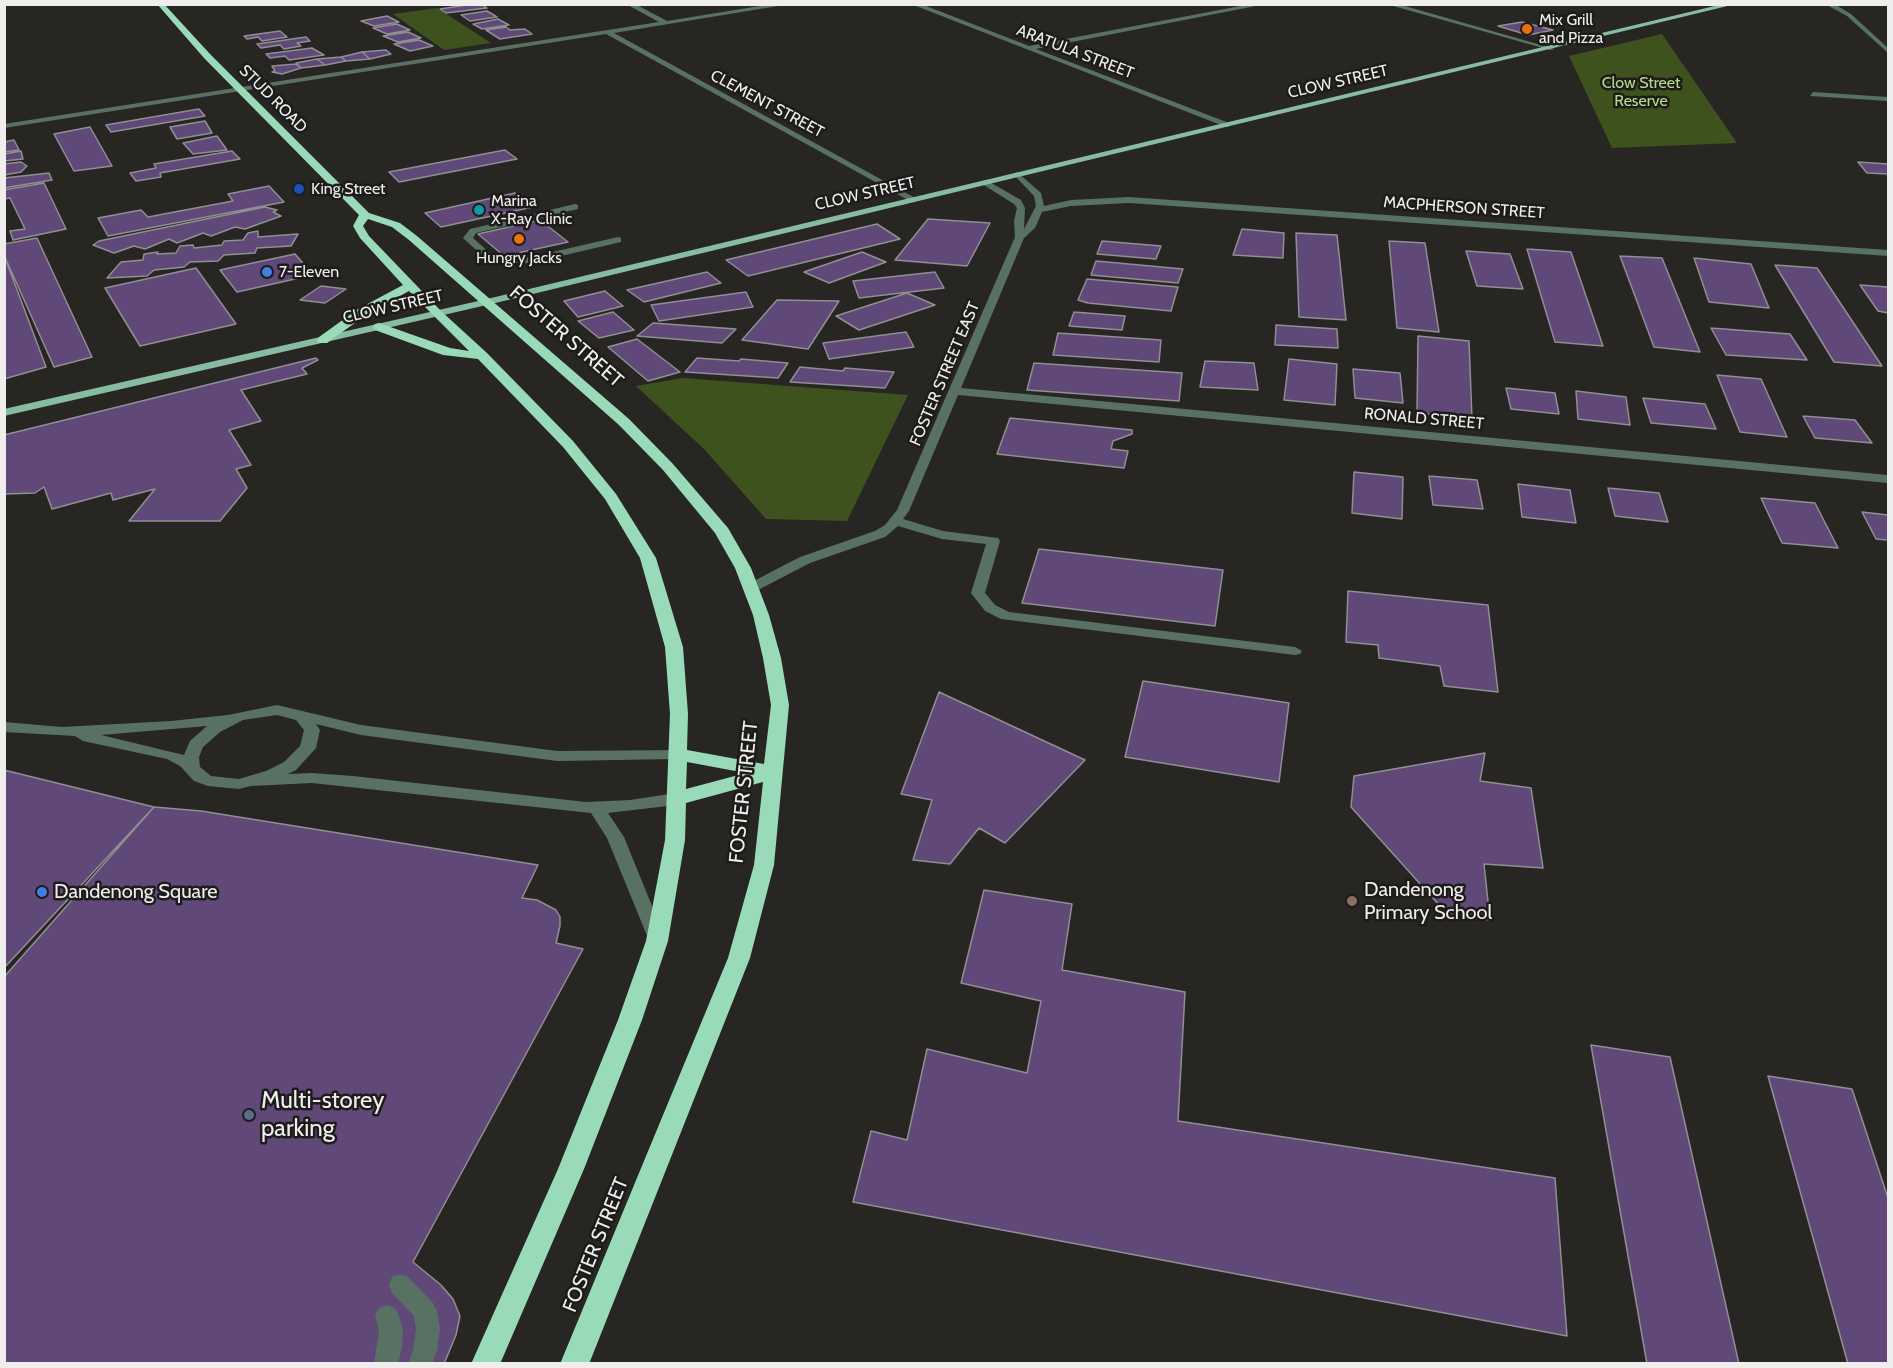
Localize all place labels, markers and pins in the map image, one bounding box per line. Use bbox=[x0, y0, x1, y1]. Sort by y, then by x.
place label: Mix Grill and Pizza bbox=[1539, 10, 1603, 48]
marker: Mix Grill and Pizza bbox=[1520, 22, 1534, 36]
place label: King Street bbox=[311, 179, 385, 199]
marker: King Street bbox=[292, 182, 306, 196]
place label: Marina X-Ray Clinic bbox=[491, 191, 572, 229]
marker: Marina X-Ray Clinic bbox=[472, 203, 486, 217]
marker: Hungry Jacks bbox=[512, 232, 526, 246]
place label: Hungry Jacks bbox=[476, 248, 562, 268]
place label: 7-Eleven bbox=[279, 262, 339, 282]
marker: 7-Eleven bbox=[260, 265, 274, 279]
place label: Dandenong Primary School bbox=[1364, 878, 1492, 925]
place label: Dandenong Square bbox=[54, 880, 218, 904]
marker: Dandenong Square bbox=[35, 885, 49, 899]
marker: Dandenong Primary School bbox=[1345, 894, 1359, 908]
place label: Multi-storey parking bbox=[261, 1087, 384, 1143]
marker: Multi-storey parking bbox=[242, 1108, 256, 1122]

